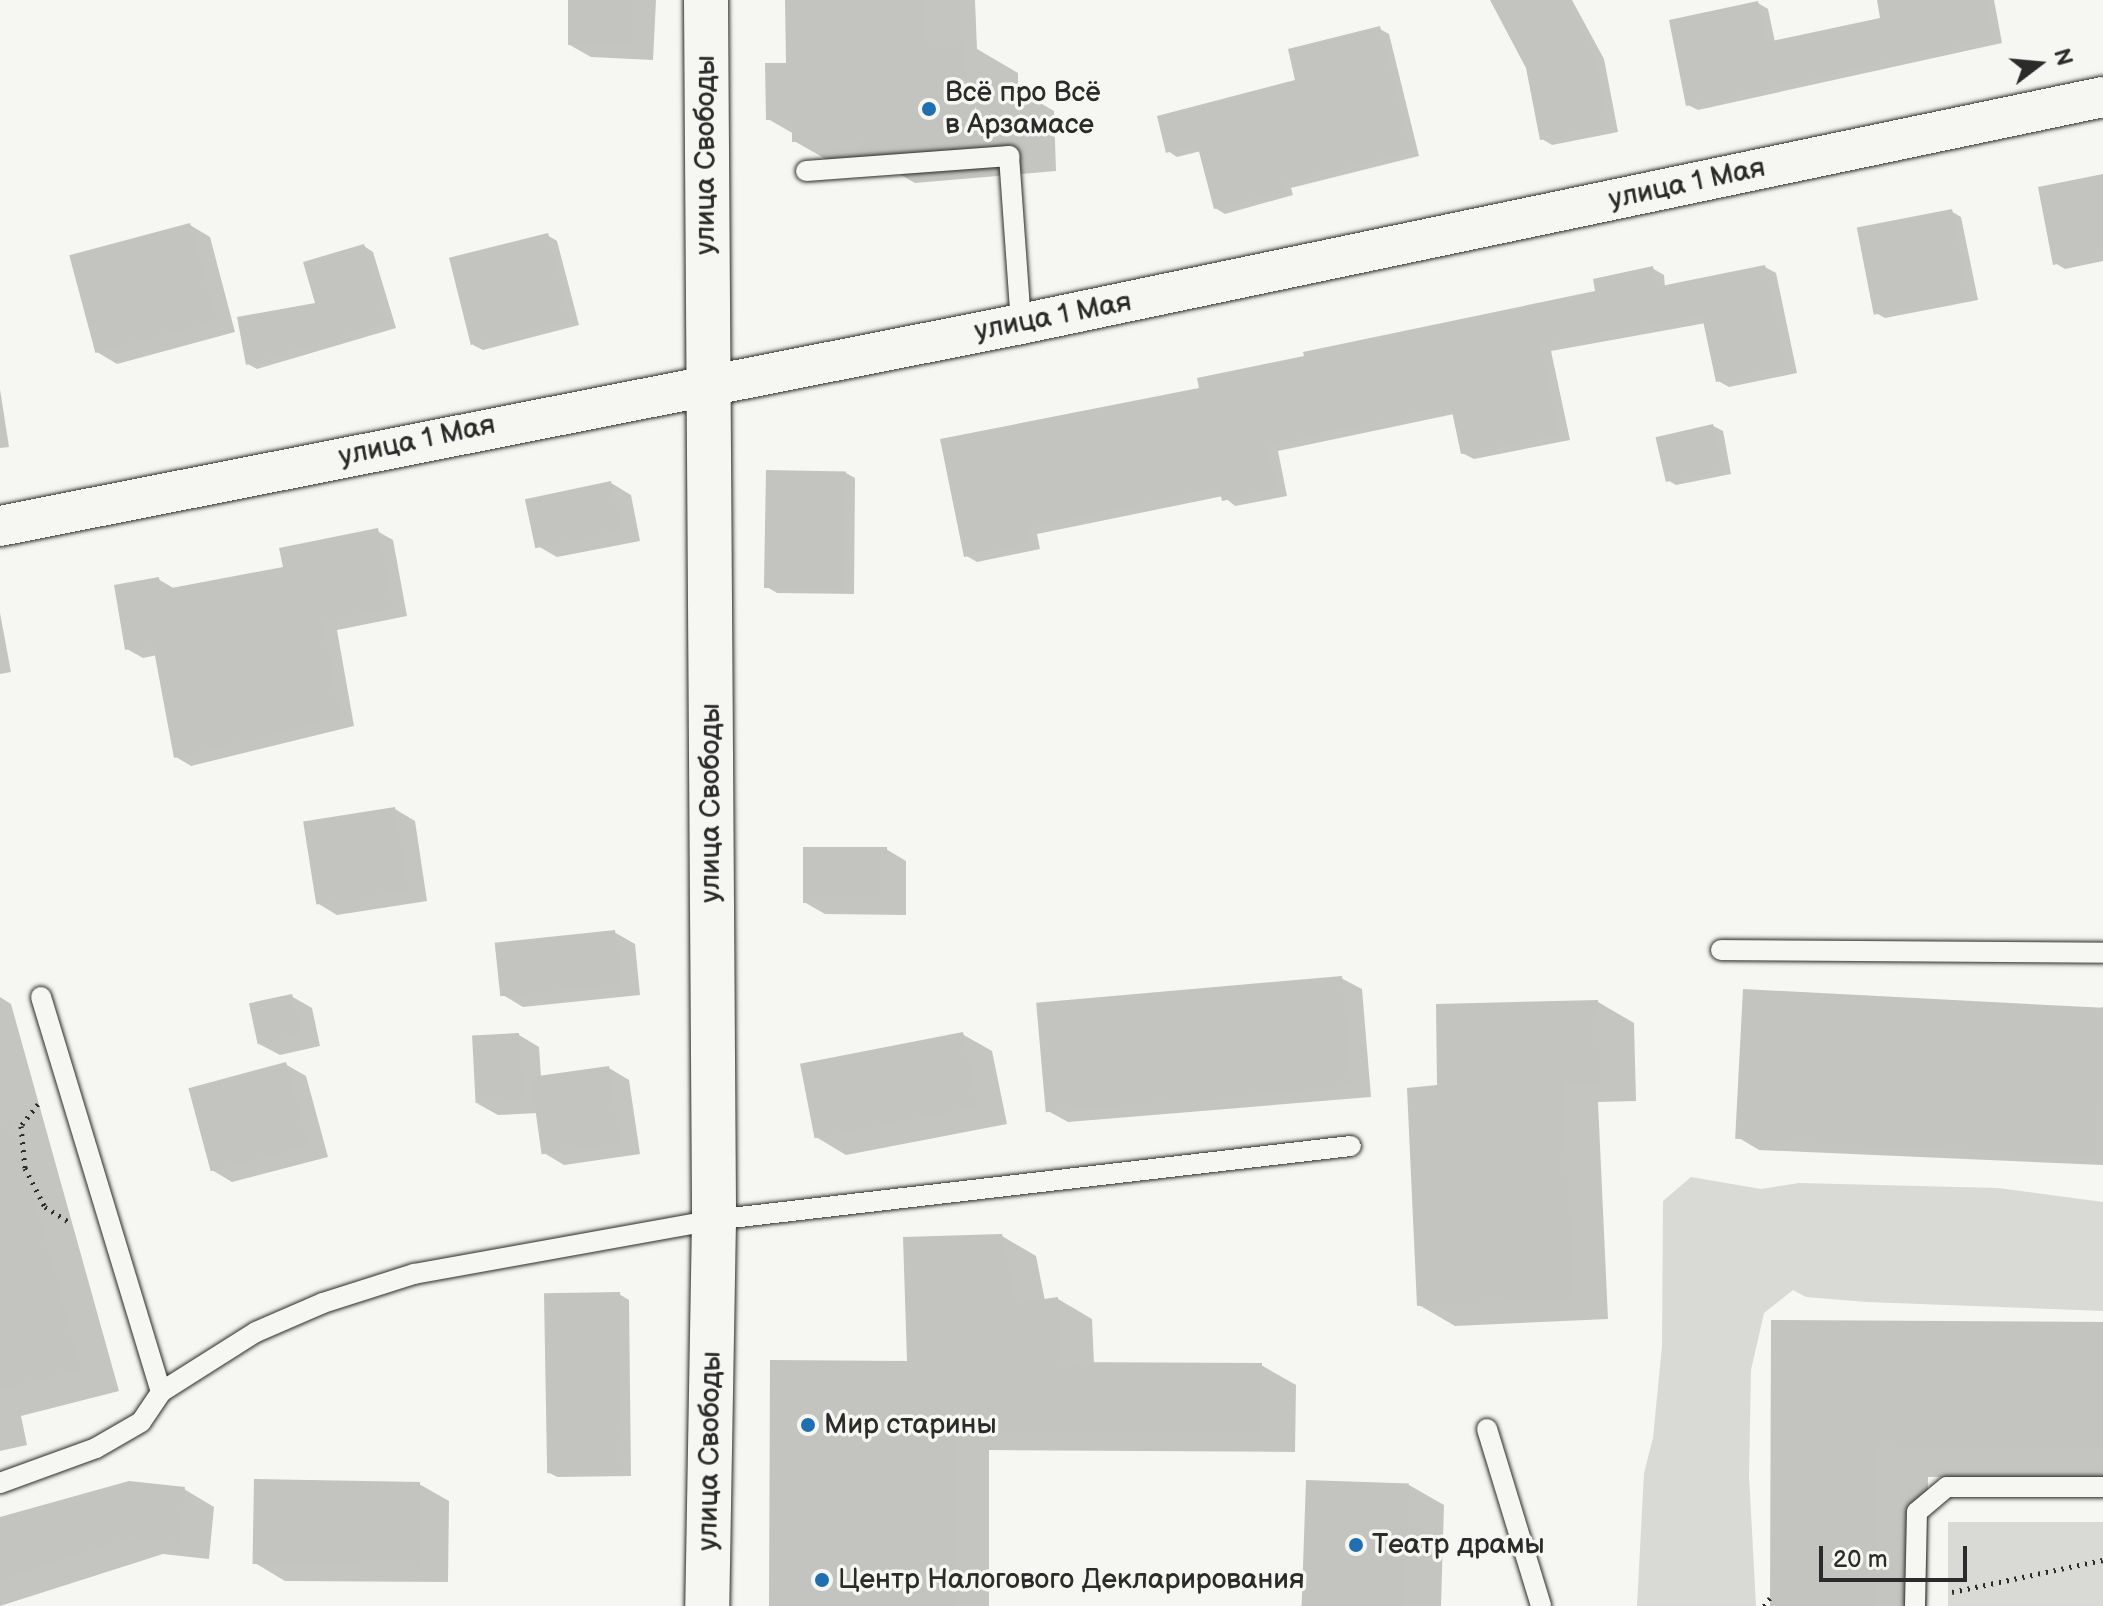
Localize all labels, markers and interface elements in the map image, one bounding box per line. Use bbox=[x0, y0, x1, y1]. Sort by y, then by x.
north arrow bbox=[1999, 24, 2079, 104]
text: N bbox=[2047, 46, 2078, 69]
street label: улица Свободы bbox=[689, 55, 723, 255]
place label: Всё про Всё в Арзамасе bbox=[945, 76, 1101, 142]
marker: Всё про Всё в Арзамасе bbox=[920, 100, 938, 118]
street label: улица 1 Мая bbox=[1606, 151, 1768, 217]
street label: улица 1 Мая bbox=[972, 285, 1134, 349]
street label: улица 1 Мая bbox=[336, 408, 498, 474]
street label: улица Свободы bbox=[694, 703, 728, 903]
street label: улица Свободы bbox=[691, 1351, 729, 1551]
place label: Мир старины bbox=[824, 1408, 997, 1442]
marker: Мир старины bbox=[799, 1416, 817, 1434]
place label: Театр драмы bbox=[1372, 1528, 1545, 1562]
scale bar bbox=[1823, 1530, 1971, 1580]
marker: Театр драмы bbox=[1347, 1536, 1365, 1554]
text: 20 m bbox=[1833, 1545, 1888, 1574]
place label: Центр Налогового Декларирования bbox=[838, 1563, 1304, 1597]
marker: Центр Налогового Декларирования bbox=[813, 1571, 831, 1589]

